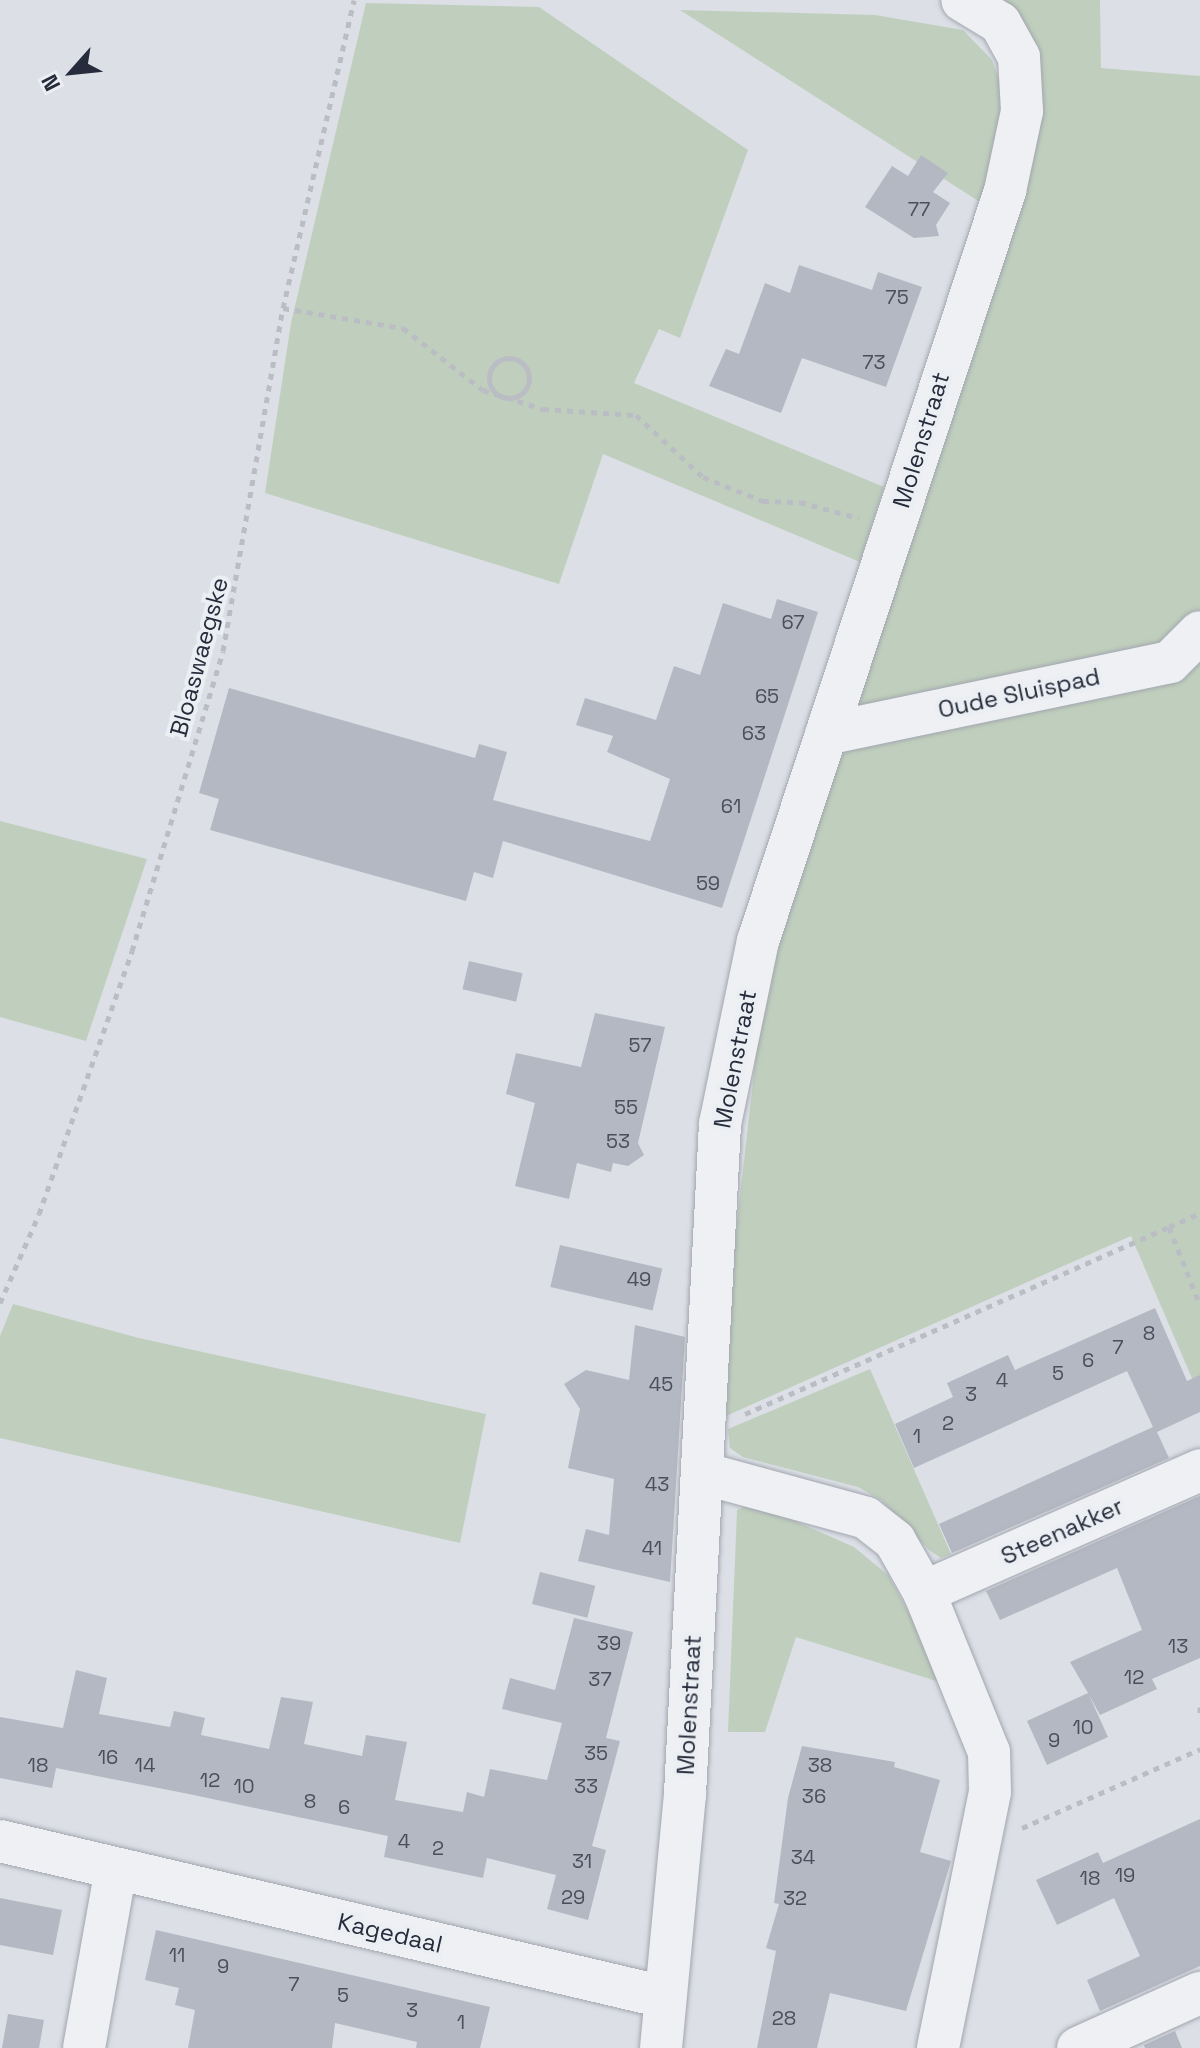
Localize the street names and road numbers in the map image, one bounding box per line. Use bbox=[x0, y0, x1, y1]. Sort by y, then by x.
street label: Molenstraat bbox=[887, 369, 955, 511]
street label: Bloaswaegske bbox=[164, 574, 234, 740]
street label: Oude Sluispad bbox=[935, 662, 1103, 724]
street label: Molenstraat bbox=[707, 987, 763, 1131]
street label: Steenakker bbox=[996, 1491, 1128, 1571]
street label: Molenstraat bbox=[671, 1634, 707, 1776]
street label: Kagedaal bbox=[335, 1907, 445, 1959]

